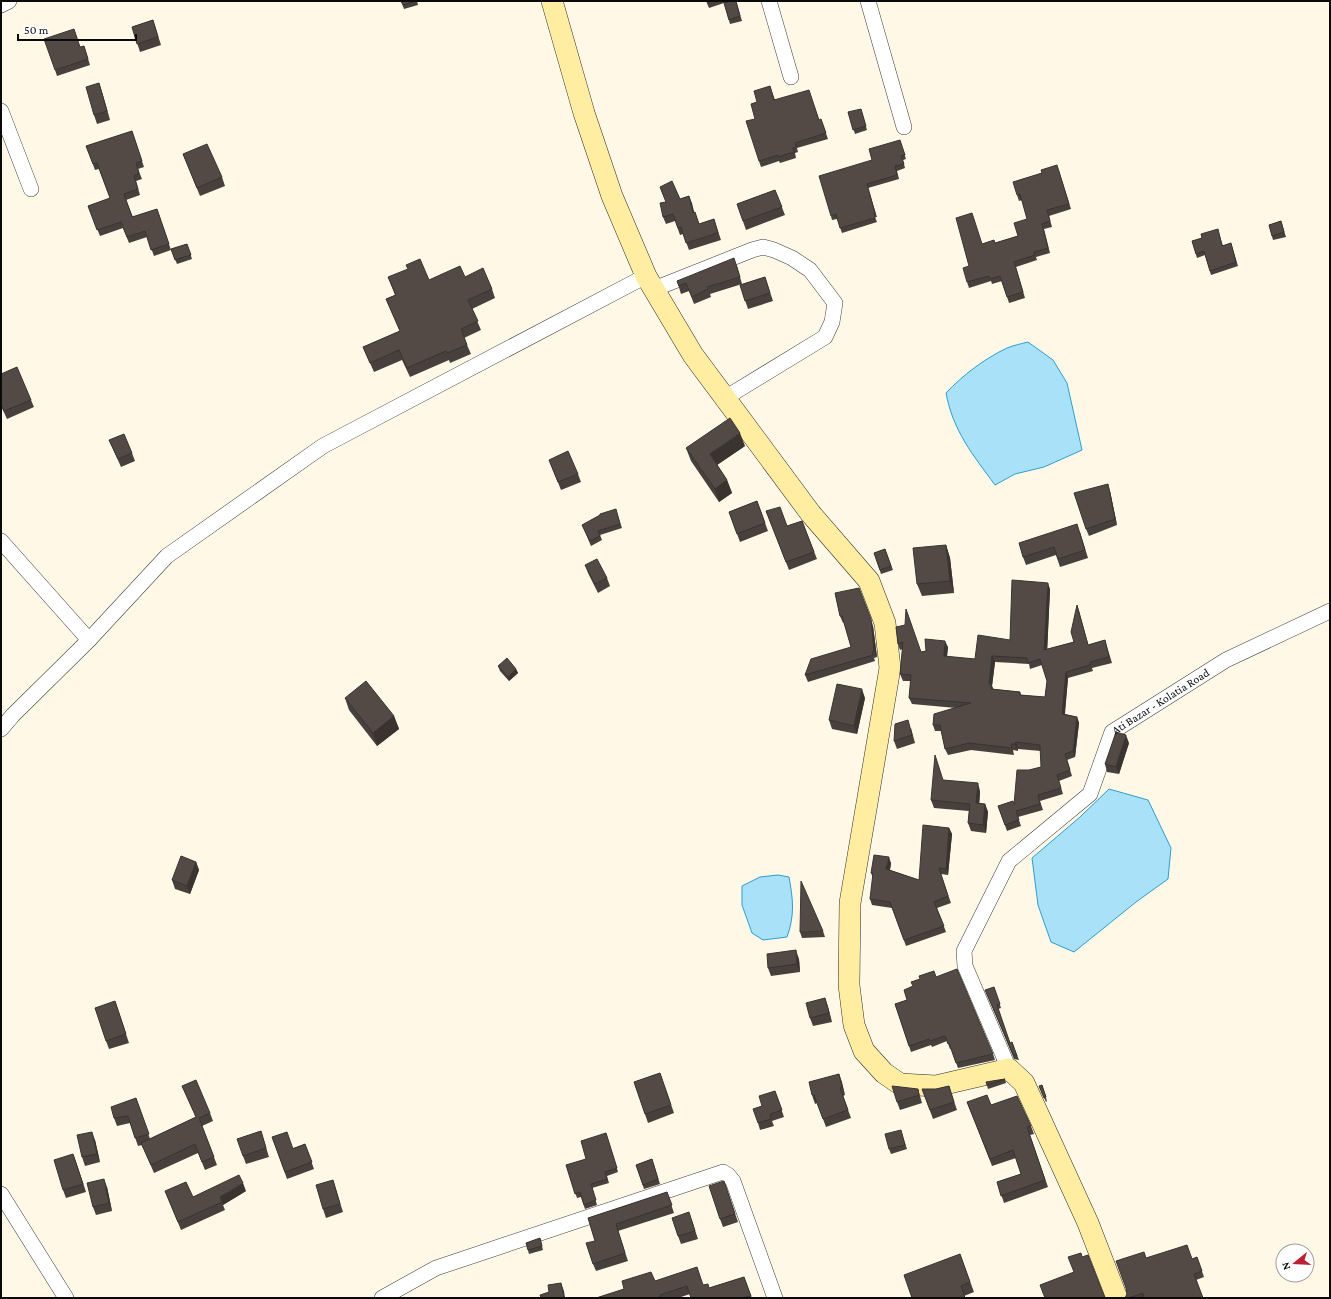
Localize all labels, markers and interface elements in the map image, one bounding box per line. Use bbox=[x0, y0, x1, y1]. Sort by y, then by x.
scale bar bbox=[18, 16, 136, 42]
text: 50 m bbox=[24, 23, 49, 37]
street label: Ati Bazar - Kolatia Road bbox=[1109, 665, 1213, 737]
north arrow bbox=[1275, 1243, 1315, 1283]
text: N bbox=[1278, 1260, 1292, 1272]

